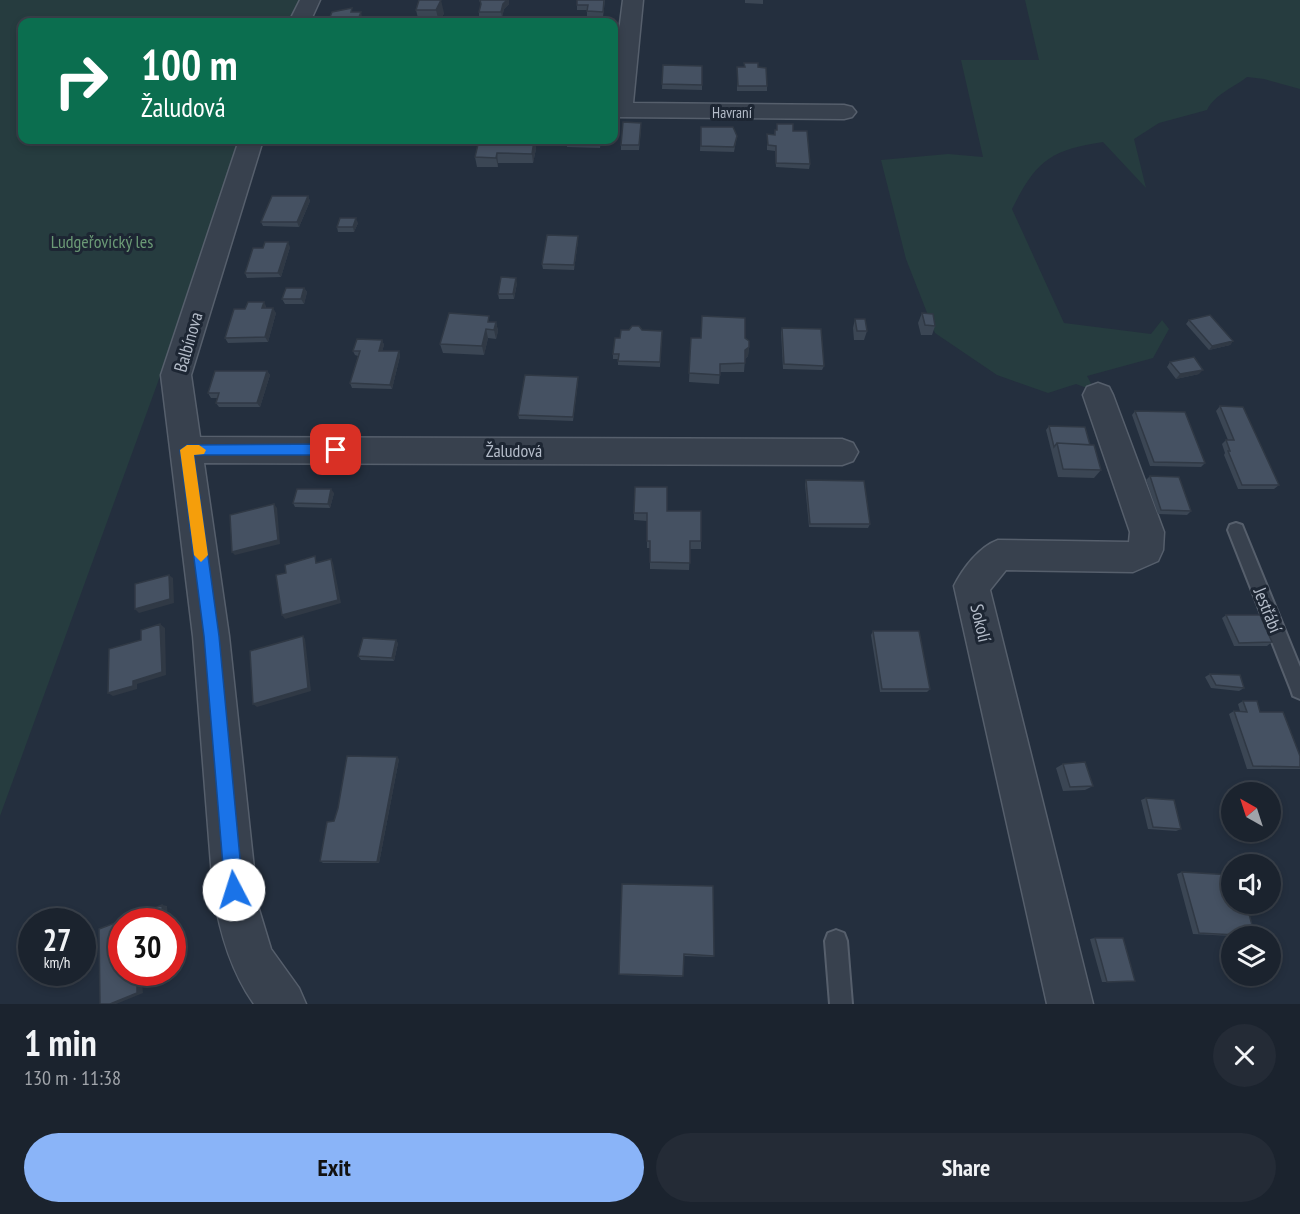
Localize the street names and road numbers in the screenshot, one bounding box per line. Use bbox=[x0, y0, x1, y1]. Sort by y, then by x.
street label: Havraní bbox=[712, 103, 753, 122]
street label: Balbínova bbox=[168, 309, 208, 375]
street label: Žaludová bbox=[486, 439, 542, 462]
street label: Jestřábí bbox=[1248, 583, 1287, 636]
street label: Sokolí bbox=[966, 602, 997, 644]

